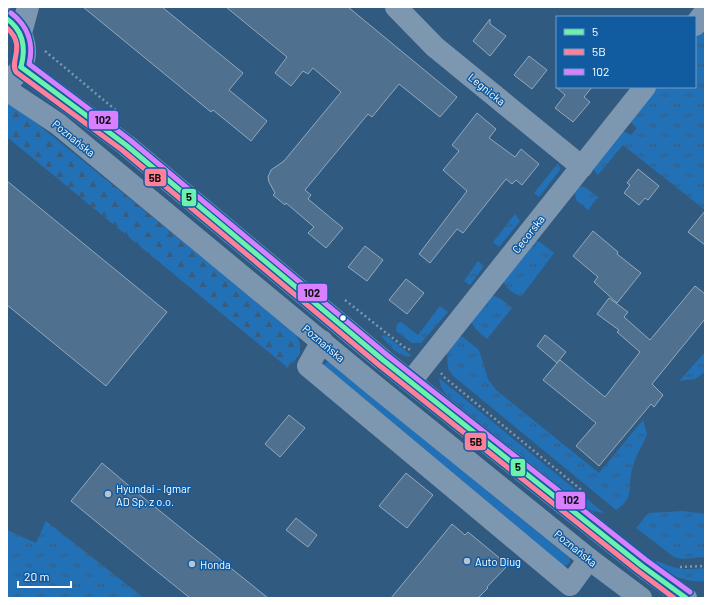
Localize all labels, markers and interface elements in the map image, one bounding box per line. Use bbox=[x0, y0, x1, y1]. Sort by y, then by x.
legend bbox=[556, 16, 696, 88]
text: 5 bbox=[592, 24, 598, 38]
text: 5B bbox=[592, 44, 606, 58]
text: 102 bbox=[592, 64, 609, 78]
street label: Legnicka bbox=[466, 70, 508, 108]
line badge: 102 bbox=[88, 110, 119, 130]
text: 102 bbox=[95, 113, 111, 126]
street label: Poznańska bbox=[50, 117, 98, 159]
line badge: 5B bbox=[144, 168, 167, 187]
text: 5B bbox=[149, 171, 162, 184]
line badge: 5 bbox=[181, 188, 197, 207]
text: 5 bbox=[186, 190, 192, 203]
street label: Cecorska bbox=[509, 212, 547, 256]
line badge: 102 bbox=[297, 283, 328, 302]
text: 102 bbox=[304, 286, 320, 299]
unlabelled marker bbox=[338, 313, 348, 323]
street label: Poznańska bbox=[300, 322, 348, 364]
line badge: 5B bbox=[464, 432, 487, 451]
text: 5B bbox=[470, 435, 483, 448]
line badge: 5 bbox=[510, 458, 526, 477]
text: 5 bbox=[515, 460, 521, 473]
place label: Hyundai - Igmar AD Sp. z o.o. bbox=[116, 482, 191, 508]
marker: Hyundai - Igmar AD Sp. z o.o. bbox=[103, 489, 113, 499]
line badge: 102 bbox=[555, 491, 586, 510]
text: 102 bbox=[563, 493, 579, 506]
street label: Poznańska bbox=[552, 527, 600, 569]
place label: Auto Diug bbox=[475, 555, 521, 568]
marker: Auto Diug bbox=[462, 556, 472, 566]
place label: Honda bbox=[200, 558, 231, 571]
marker: Honda bbox=[187, 559, 197, 569]
scale bar bbox=[18, 563, 71, 589]
text: 20 m bbox=[24, 569, 50, 583]

